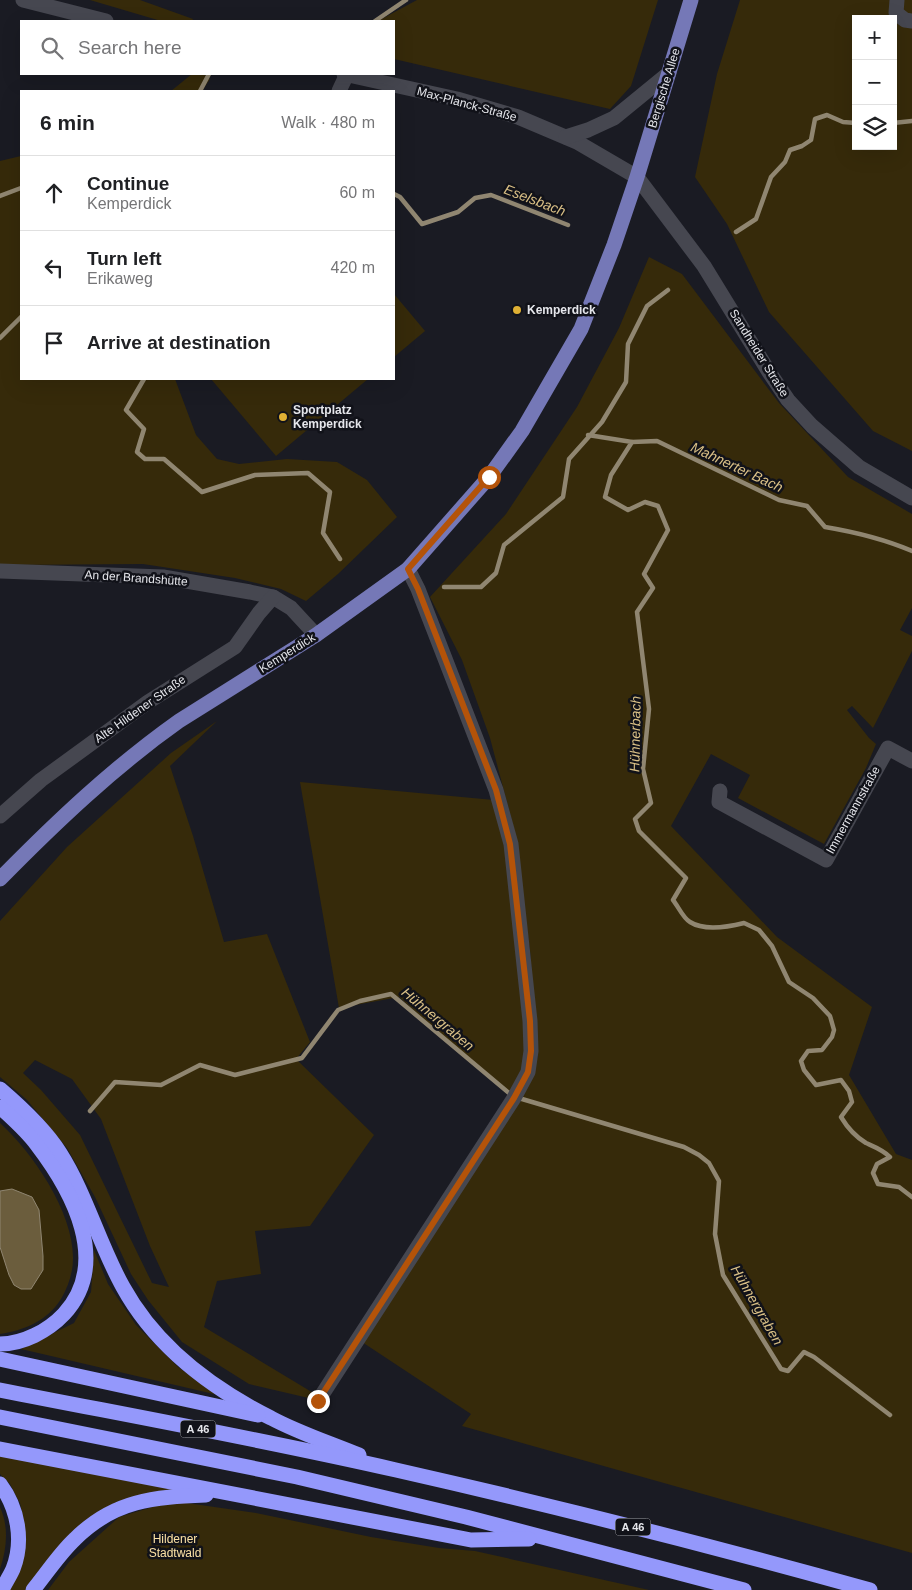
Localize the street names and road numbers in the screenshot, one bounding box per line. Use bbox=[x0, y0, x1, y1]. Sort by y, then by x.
street label: Bergische Allee bbox=[645, 46, 683, 130]
street label: Max-Planck-Straße bbox=[416, 84, 519, 124]
street label: Sandheider Straße bbox=[726, 307, 792, 400]
street label: An der Brandshütte bbox=[84, 567, 188, 589]
street label: Kemperdick bbox=[256, 630, 318, 676]
street label: Alte Hildener Straße bbox=[92, 672, 189, 746]
street label: Immermannstraße bbox=[823, 763, 883, 856]
road number: A 46 bbox=[180, 1420, 216, 1438]
road number: A 46 bbox=[616, 1518, 650, 1535]

